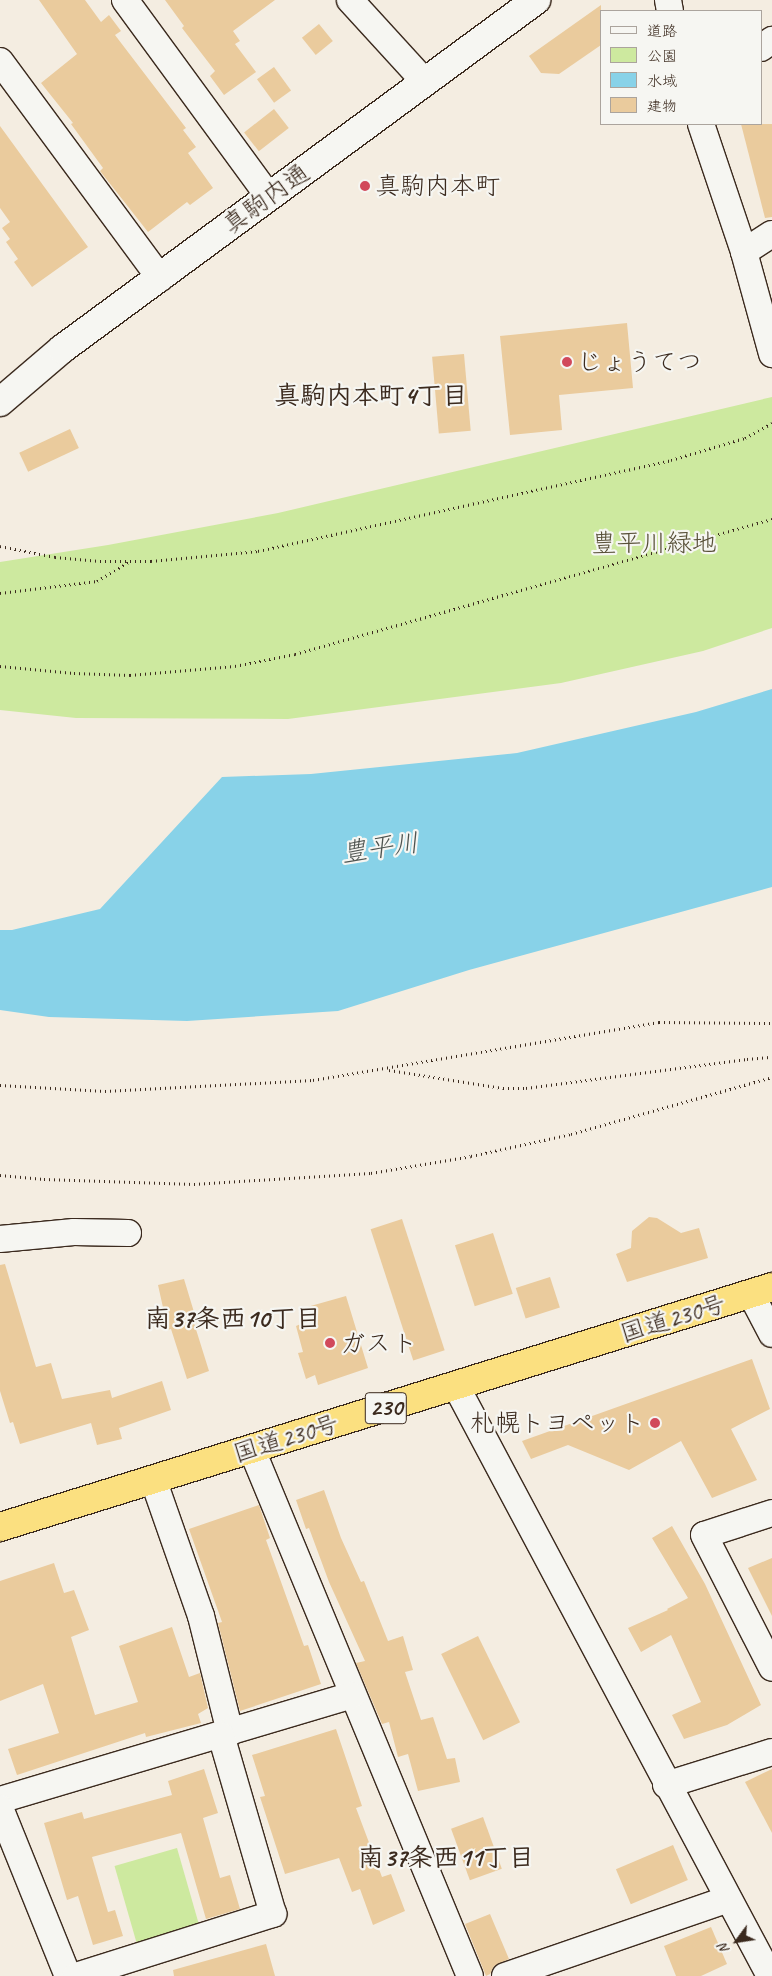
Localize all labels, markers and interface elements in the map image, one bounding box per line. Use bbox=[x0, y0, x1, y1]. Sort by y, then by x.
legend bbox=[600, 10, 762, 125]
text: 道路 bbox=[647, 22, 677, 41]
text: 公園 bbox=[647, 47, 677, 66]
text: 水域 bbox=[647, 72, 677, 91]
text: 建物 bbox=[647, 97, 677, 116]
street label: 真駒内通 bbox=[217, 157, 315, 241]
place label: 真駒内本町 bbox=[375, 171, 500, 201]
marker: 真駒内本町 bbox=[359, 180, 371, 192]
place label: じょうてつ bbox=[577, 347, 702, 377]
marker: じょうてつ bbox=[561, 356, 573, 368]
district label: 真駒内本町4丁目 bbox=[274, 380, 468, 412]
park label: 豊平川緑地 bbox=[592, 528, 716, 558]
water label: 豊平川 bbox=[339, 827, 421, 869]
street label: 国道230号 bbox=[617, 1289, 729, 1349]
district label: 南37条西10丁目 bbox=[145, 1303, 321, 1335]
place label: ガスト bbox=[340, 1328, 415, 1358]
marker: ガスト bbox=[324, 1337, 336, 1349]
road number: 230 bbox=[365, 1386, 407, 1430]
place label: 札幌トヨペット bbox=[470, 1408, 645, 1438]
street label: 国道230号 bbox=[230, 1409, 342, 1469]
marker: 札幌トヨペット bbox=[649, 1417, 661, 1429]
district label: 南37条西11丁目 bbox=[358, 1842, 534, 1874]
north arrow bbox=[712, 1916, 762, 1966]
text: N bbox=[714, 1941, 733, 1957]

